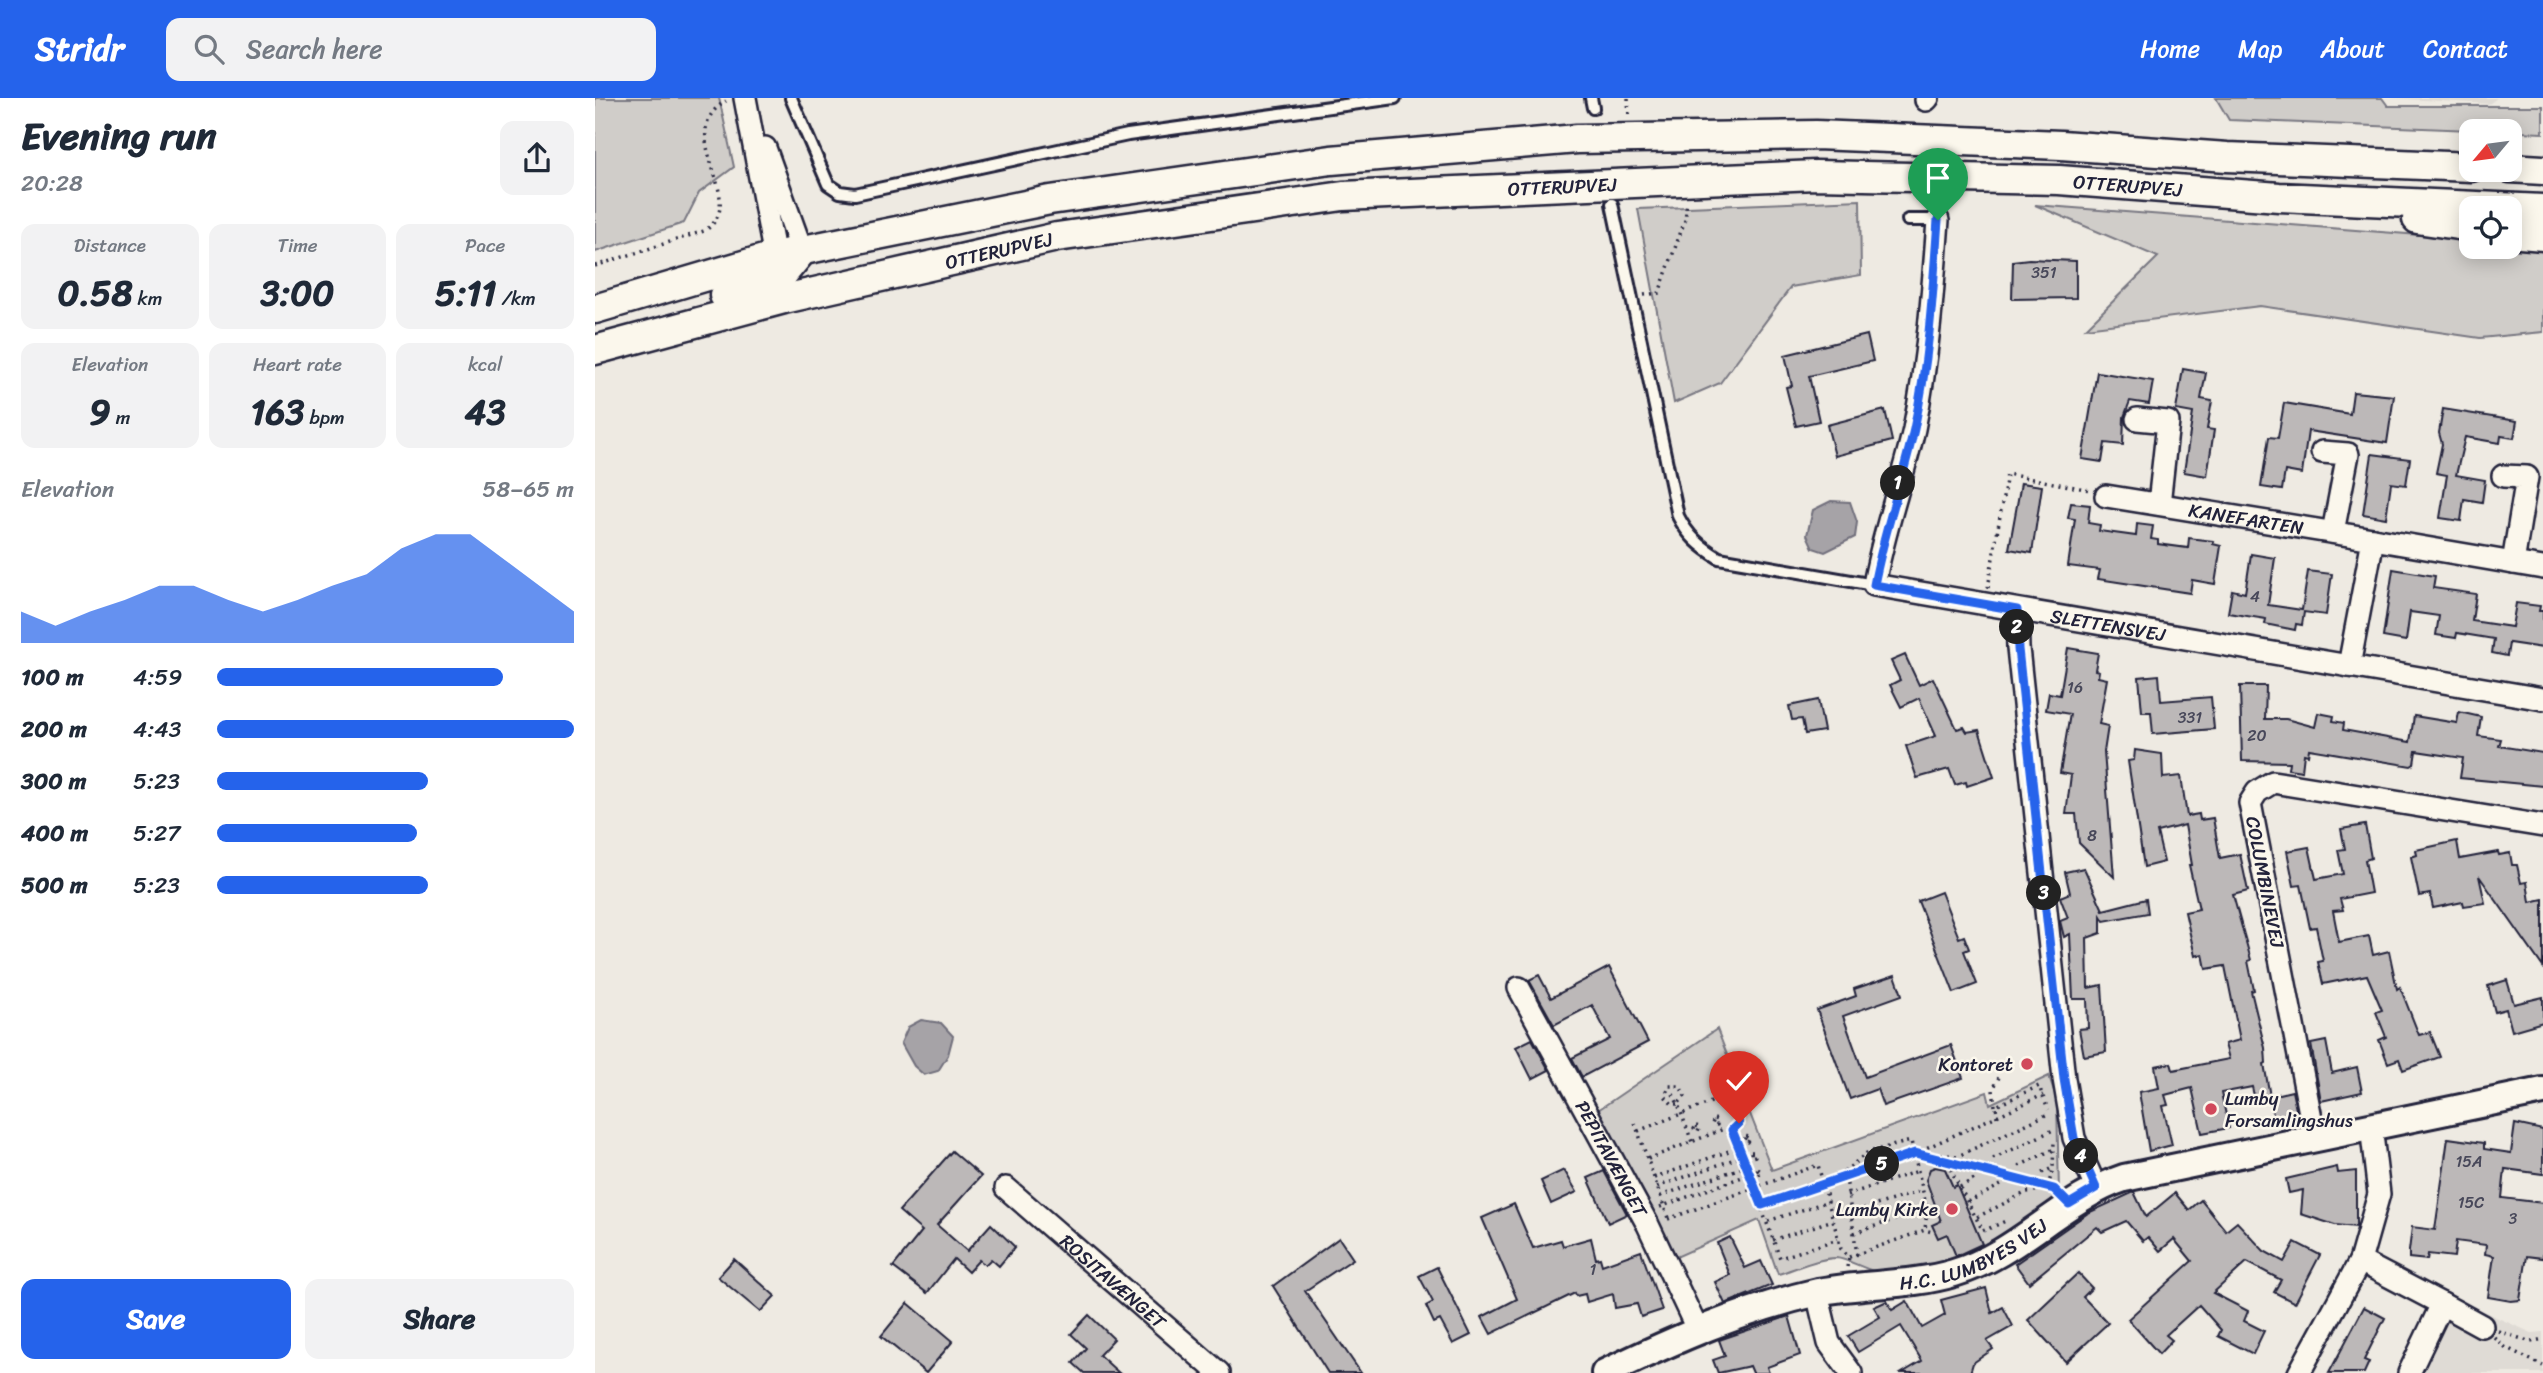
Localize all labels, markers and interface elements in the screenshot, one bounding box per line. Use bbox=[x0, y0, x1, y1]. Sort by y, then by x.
search box bbox=[166, 18, 656, 81]
text: Stridr bbox=[35, 20, 124, 78]
text: Search here bbox=[246, 26, 383, 72]
text: Home bbox=[2140, 28, 2200, 70]
text: Map bbox=[2238, 28, 2282, 70]
text: About bbox=[2320, 28, 2385, 70]
text: Contact bbox=[2423, 28, 2508, 70]
icon: search bbox=[190, 30, 228, 68]
text: Evening run bbox=[21, 103, 217, 170]
north arrow bbox=[2459, 119, 2522, 182]
map controls bbox=[2459, 119, 2522, 259]
button: share bbox=[500, 121, 574, 195]
pin bbox=[1908, 148, 1968, 220]
icon: arrive bbox=[1919, 159, 1957, 197]
text: 20:28 bbox=[21, 163, 83, 204]
street label: OTTERUPVEJ bbox=[2072, 165, 2184, 206]
street label: OTTERUPVEJ bbox=[1507, 167, 1619, 205]
button: locate bbox=[2459, 196, 2522, 259]
street label: OTTERUPVEJ bbox=[942, 222, 1057, 278]
text: Distance bbox=[74, 229, 146, 262]
text: Time bbox=[277, 229, 318, 262]
text: Pace bbox=[465, 229, 505, 262]
house number: 351 bbox=[2031, 258, 2057, 287]
text: 0.58 bbox=[57, 262, 133, 324]
text: 3:00 bbox=[260, 262, 335, 324]
text: 5:11 bbox=[435, 262, 497, 324]
text: km bbox=[133, 282, 162, 315]
text: /km bbox=[497, 282, 536, 315]
text: Elevation bbox=[71, 348, 148, 381]
text: Heart rate bbox=[253, 348, 342, 381]
text: kcal bbox=[468, 348, 502, 381]
text: 9 bbox=[89, 381, 111, 443]
text: 163 bbox=[250, 381, 305, 443]
text: 43 bbox=[465, 381, 506, 443]
text: m bbox=[111, 401, 130, 434]
text: bpm bbox=[305, 401, 345, 434]
pin: 1 bbox=[1881, 466, 1915, 500]
text: 1 bbox=[1893, 466, 1902, 499]
text: Elevation bbox=[21, 469, 114, 510]
text: 58–65 m bbox=[482, 469, 574, 510]
street label: KANEFARTEN bbox=[2186, 493, 2306, 544]
house number: 4 bbox=[2250, 582, 2260, 611]
street label: SLETTENSVEJ bbox=[2048, 599, 2169, 651]
pin: 2 bbox=[1999, 610, 2035, 644]
text: 2 bbox=[2011, 610, 2022, 643]
text: 100 m bbox=[21, 657, 84, 698]
text: 4:59 bbox=[133, 657, 183, 698]
house number: 16 bbox=[2067, 673, 2083, 702]
house number: 331 bbox=[2178, 703, 2202, 732]
text: 200 m bbox=[21, 709, 87, 750]
text: 4:43 bbox=[133, 709, 181, 750]
house number: 20 bbox=[2247, 721, 2267, 750]
text: 300 m bbox=[21, 761, 86, 802]
text: 5:23 bbox=[133, 761, 180, 802]
text: 400 m bbox=[21, 813, 88, 854]
text: 5:27 bbox=[133, 813, 180, 854]
street label: COLUMBINEVEJ bbox=[2236, 813, 2294, 952]
house number: 8 bbox=[2087, 821, 2097, 850]
text: 500 m bbox=[21, 865, 88, 906]
text: 5:23 bbox=[133, 865, 180, 906]
pin: 3 bbox=[2027, 876, 2061, 910]
text: 3 bbox=[2038, 876, 2049, 909]
place label: Kontoret bbox=[1938, 1048, 2013, 1081]
pin bbox=[1709, 1051, 1769, 1123]
marker: Kontoret bbox=[2019, 1056, 2035, 1072]
icon: check bbox=[1720, 1062, 1758, 1100]
place label: Lumby Forsamlingshus bbox=[2225, 1082, 2353, 1137]
street label: PEPITAVÆNGET bbox=[1566, 1094, 1658, 1224]
marker: Lumby Forsamlingshus bbox=[2203, 1101, 2219, 1117]
pin: 4 bbox=[2063, 1138, 2099, 1174]
text: 4 bbox=[2075, 1139, 2086, 1172]
pin: 5 bbox=[1865, 1146, 1899, 1182]
text: 5 bbox=[1876, 1147, 1887, 1180]
house number: 15A bbox=[2455, 1147, 2483, 1176]
house number: 15C bbox=[2458, 1188, 2484, 1217]
place label: Lumby Kirke bbox=[1836, 1193, 1938, 1226]
marker: Lumby Kirke bbox=[1944, 1201, 1960, 1217]
house number: 3 bbox=[2509, 1204, 2518, 1233]
street label: H.C. LUMBYES VEJ bbox=[1898, 1209, 2055, 1299]
street label: ROSITAVÆNGET bbox=[1052, 1225, 1175, 1338]
house number: 1 bbox=[1590, 1255, 1597, 1284]
button: Save bbox=[21, 1279, 291, 1359]
button: Share bbox=[305, 1279, 574, 1359]

